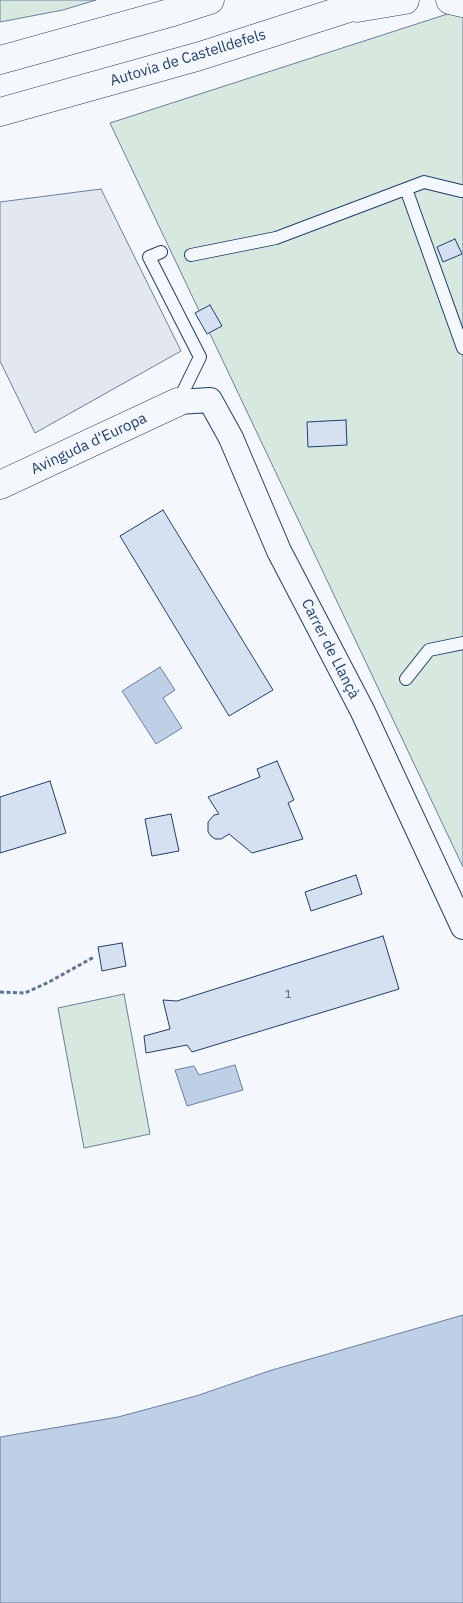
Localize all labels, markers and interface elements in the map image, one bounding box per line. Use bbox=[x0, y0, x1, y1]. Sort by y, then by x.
street label: Autovia de Castelldefels bbox=[108, 26, 268, 90]
street label: Avinguda d'Europa bbox=[28, 409, 150, 479]
street label: Carrer de Llançà bbox=[297, 596, 363, 702]
house number: 1 bbox=[284, 988, 292, 1002]

